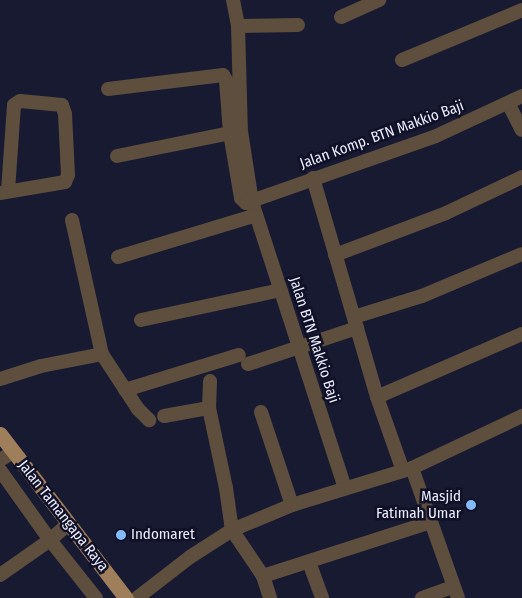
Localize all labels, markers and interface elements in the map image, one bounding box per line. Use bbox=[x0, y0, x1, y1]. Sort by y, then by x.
street label: Jalan Komp. BTN Makkio Baji bbox=[298, 97, 466, 173]
street label: Jalan BTN Makkio Baji bbox=[285, 275, 343, 405]
street label: Jalan Tamangapa Raya bbox=[14, 457, 112, 575]
place label: Masjid Fatimah Umar bbox=[376, 487, 461, 522]
marker: Masjid Fatimah Umar bbox=[465, 499, 477, 511]
place label: Indomaret bbox=[131, 526, 195, 544]
marker: Indomaret bbox=[115, 529, 127, 541]

